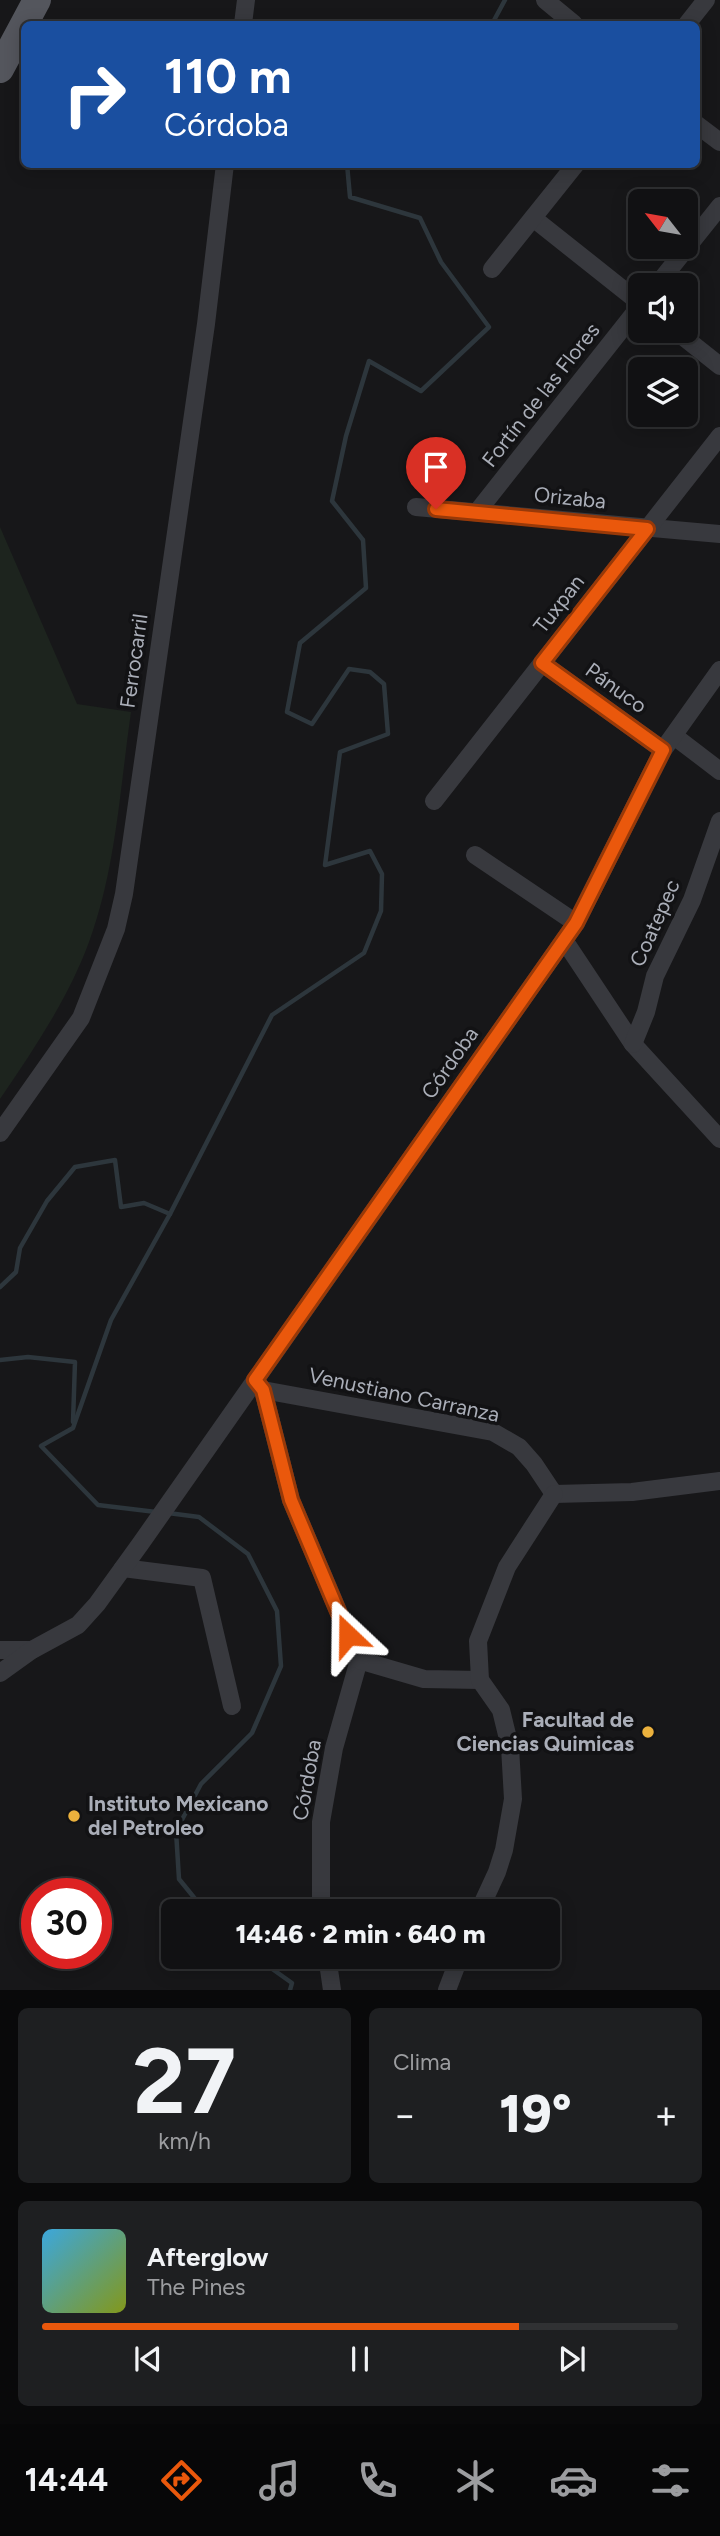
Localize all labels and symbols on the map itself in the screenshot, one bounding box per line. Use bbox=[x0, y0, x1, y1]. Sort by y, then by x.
north arrow bbox=[628, 189, 698, 259]
street label: Fortín de las Flores bbox=[477, 318, 605, 472]
pin bbox=[406, 437, 466, 509]
street label: Orizaba bbox=[533, 481, 607, 514]
street label: Tuxpan bbox=[528, 570, 589, 638]
street label: Ferrocarril bbox=[115, 612, 152, 710]
street label: Pánuco bbox=[581, 657, 652, 718]
street label: Coatepec bbox=[624, 875, 685, 970]
street label: Córdoba bbox=[416, 1022, 483, 1103]
street label: Venustiano Carranza bbox=[306, 1362, 502, 1427]
position arrow bbox=[311, 1598, 385, 1672]
place label: Facultad de Ciencias Quimicas bbox=[457, 1707, 634, 1756]
marker: Facultad de Ciencias Quimicas bbox=[640, 1724, 656, 1740]
street label: Córdoba bbox=[287, 1737, 326, 1822]
place label: Instituto Mexicano del Petroleo bbox=[88, 1791, 268, 1840]
marker: Instituto Mexicano del Petroleo bbox=[66, 1808, 82, 1824]
speed limit sign: 30 bbox=[21, 1878, 112, 1969]

